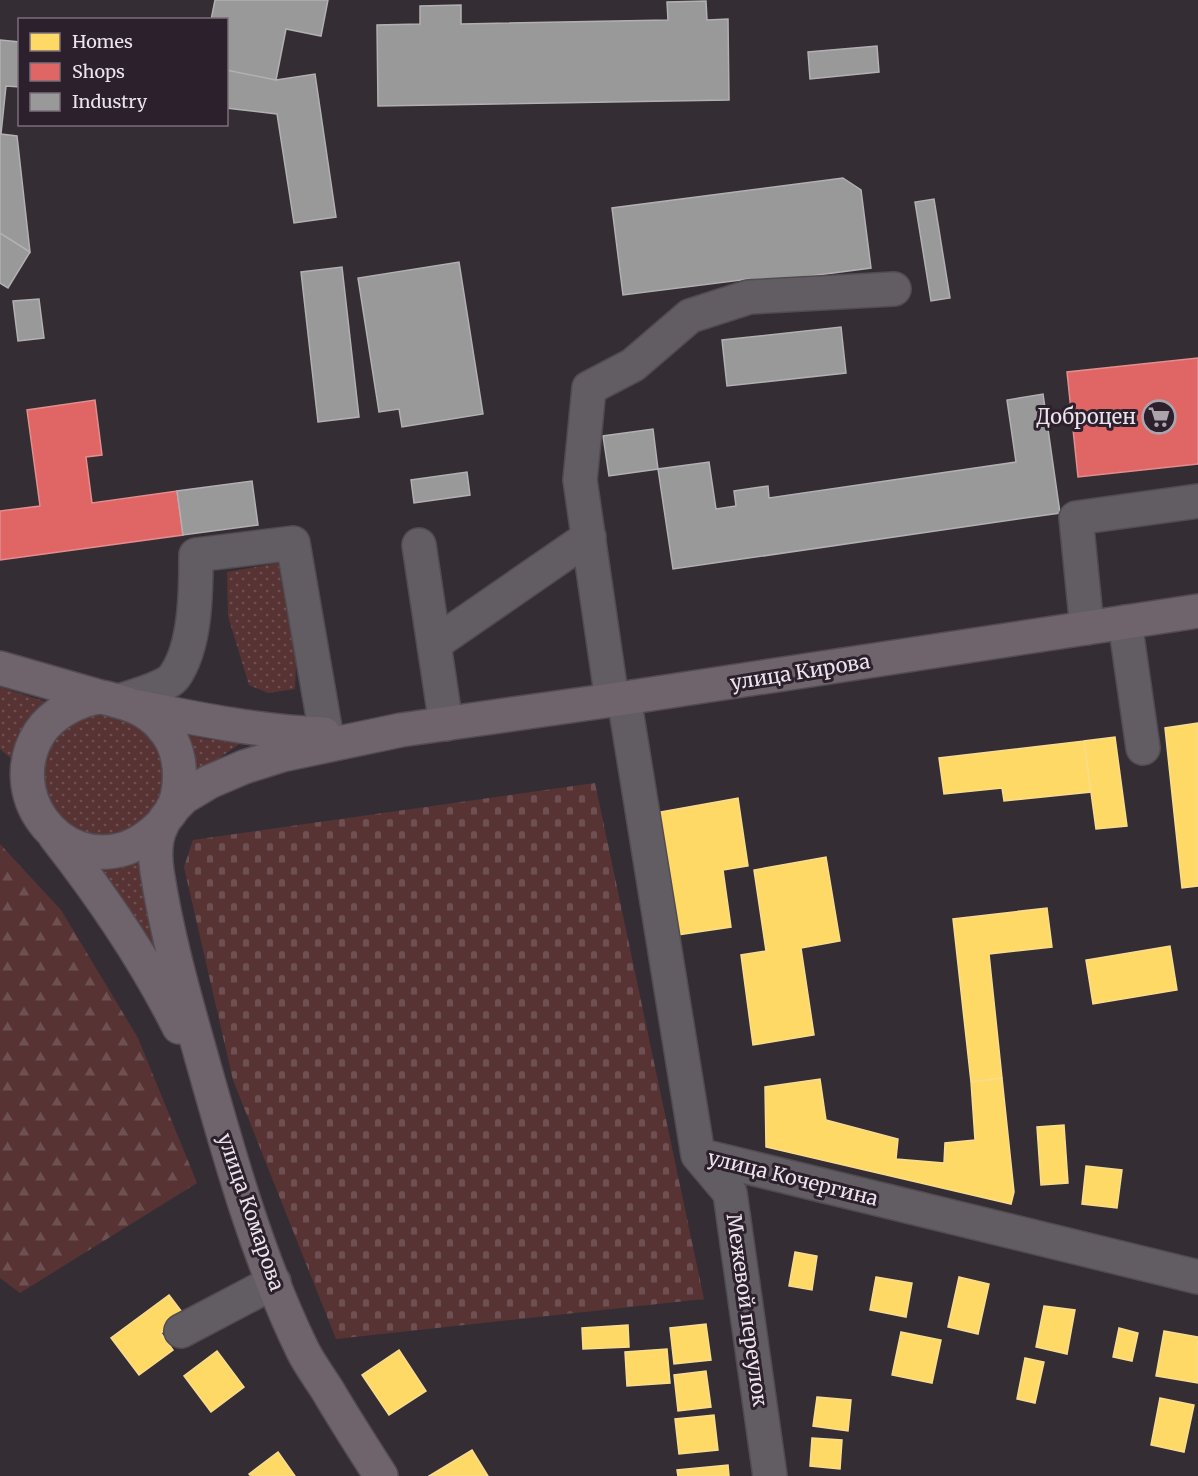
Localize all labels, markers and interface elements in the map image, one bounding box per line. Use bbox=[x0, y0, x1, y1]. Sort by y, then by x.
legend bbox=[18, 18, 228, 126]
text: Homes bbox=[72, 30, 133, 53]
text: Shops bbox=[72, 60, 125, 83]
text: Industry bbox=[72, 90, 148, 113]
supermarket icon: Доброцен bbox=[1141, 399, 1177, 435]
place label: Доброцен bbox=[1036, 404, 1136, 429]
street label: улица Кирова bbox=[728, 648, 872, 695]
street label: улица Комарова bbox=[213, 1130, 290, 1294]
street label: улица Кочергина bbox=[705, 1144, 881, 1211]
street label: Межевой переулок bbox=[722, 1212, 773, 1408]

